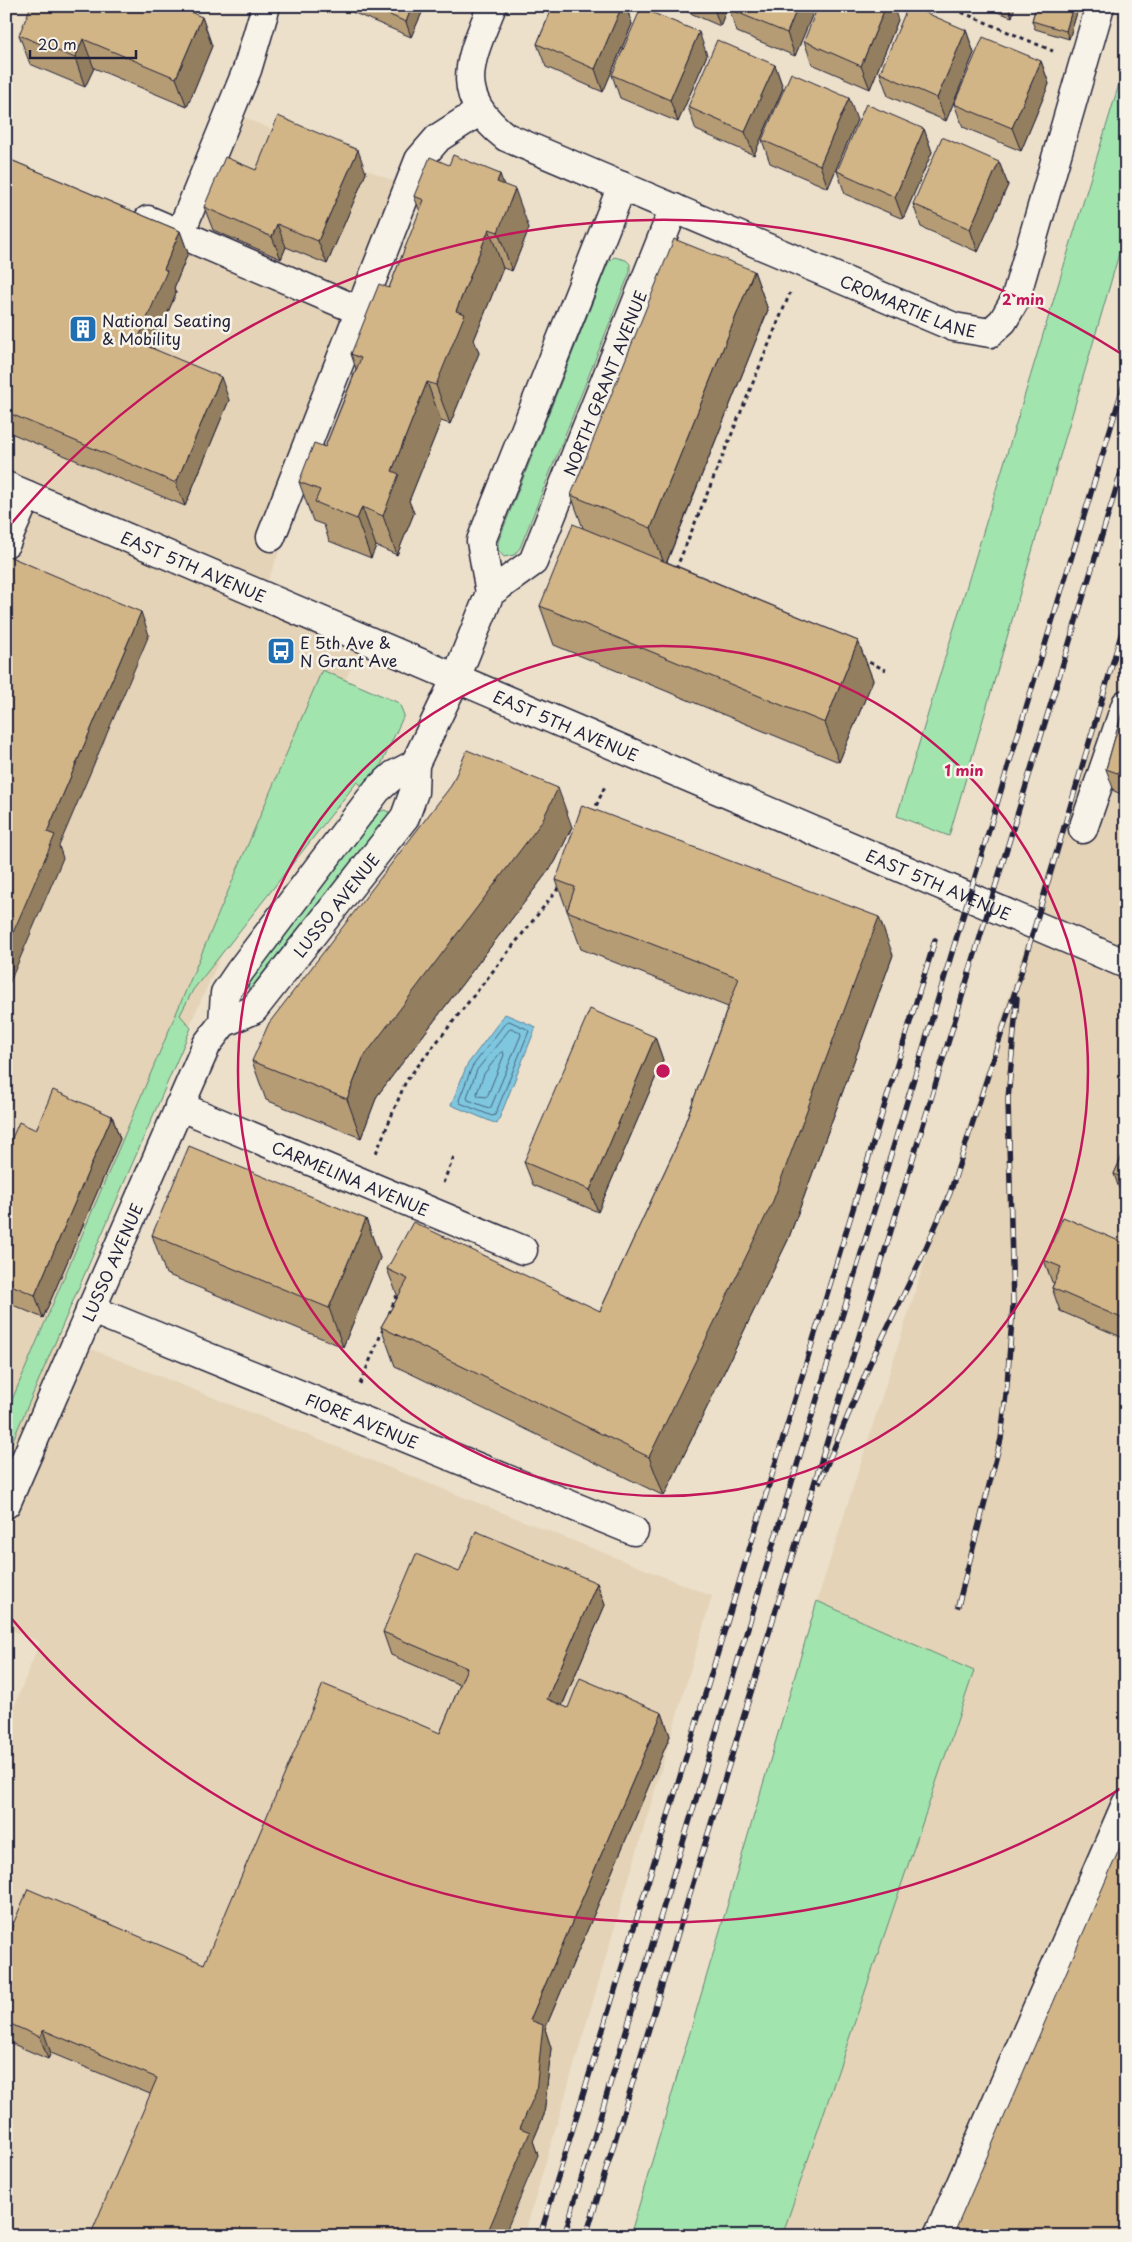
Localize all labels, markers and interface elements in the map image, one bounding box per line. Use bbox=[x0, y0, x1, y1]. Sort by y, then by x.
scale bar bbox=[30, 28, 136, 60]
text: 20 m bbox=[38, 32, 77, 55]
street label: CROMARTIE LANE bbox=[837, 268, 978, 343]
street label: NORTH GRANT AVENUE bbox=[557, 287, 652, 479]
text: 2 min bbox=[1002, 287, 1044, 310]
place label: National Seating & Mobility bbox=[102, 308, 231, 350]
building icon: National Seating & Mobility bbox=[68, 314, 98, 344]
street label: EAST 5TH AVENUE bbox=[117, 524, 270, 608]
place label: E 5th Ave & N Grant Ave bbox=[300, 630, 397, 672]
bus stop icon: E 5th Ave & N Grant Ave bbox=[266, 636, 296, 666]
street label: EAST 5TH AVENUE bbox=[490, 683, 642, 767]
text: 1 min bbox=[945, 758, 983, 781]
street label: EAST 5TH AVENUE bbox=[862, 842, 1015, 926]
street label: LUSSO AVENUE bbox=[287, 848, 385, 962]
centre of rings bbox=[654, 1062, 672, 1080]
street label: CARMELINA AVENUE bbox=[268, 1134, 433, 1221]
street label: LUSSO AVENUE bbox=[75, 1199, 148, 1325]
street label: FIORE AVENUE bbox=[302, 1386, 422, 1454]

